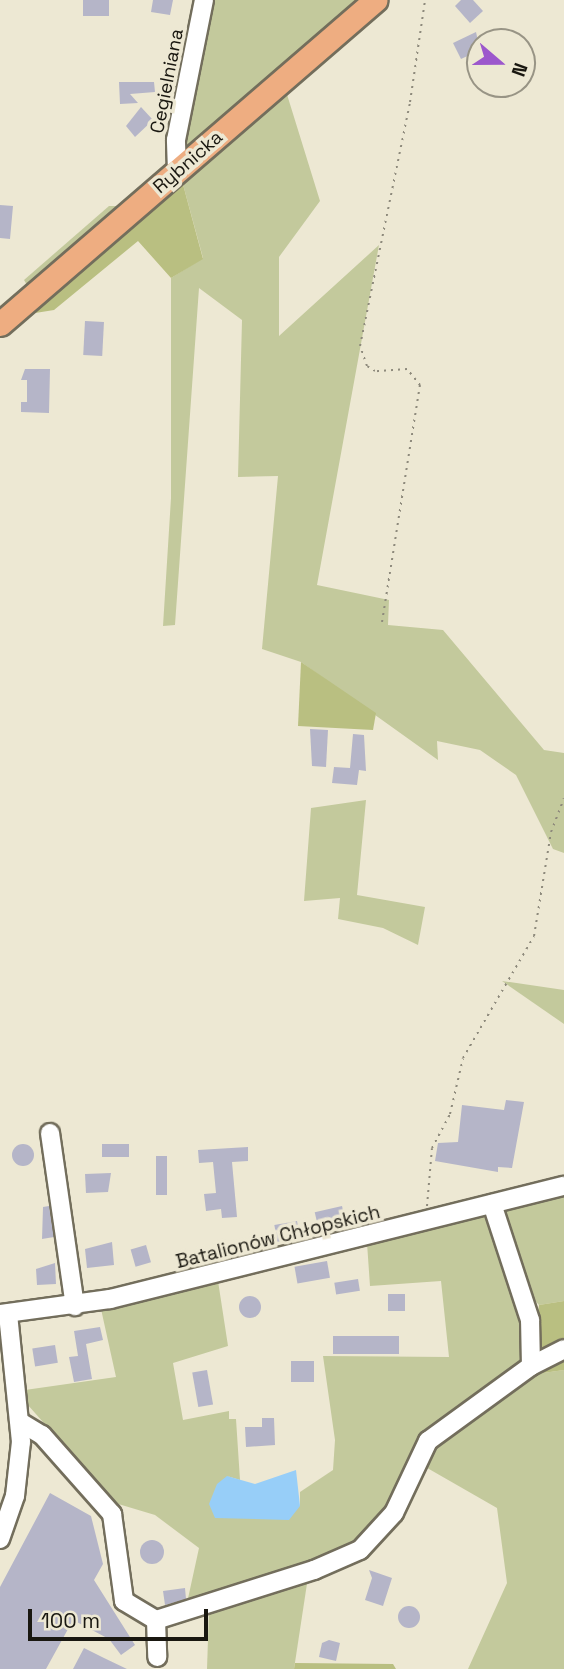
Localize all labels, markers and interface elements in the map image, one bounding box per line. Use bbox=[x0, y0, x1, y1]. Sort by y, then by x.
street label: Cegielniana bbox=[146, 27, 188, 135]
north arrow bbox=[466, 28, 536, 98]
text: N bbox=[505, 59, 533, 80]
street label: Rybnicka bbox=[149, 126, 227, 198]
street label: Batalionów Chłopskich bbox=[174, 1201, 382, 1273]
scale bar bbox=[32, 1596, 212, 1640]
text: 100 m bbox=[41, 1607, 100, 1634]

